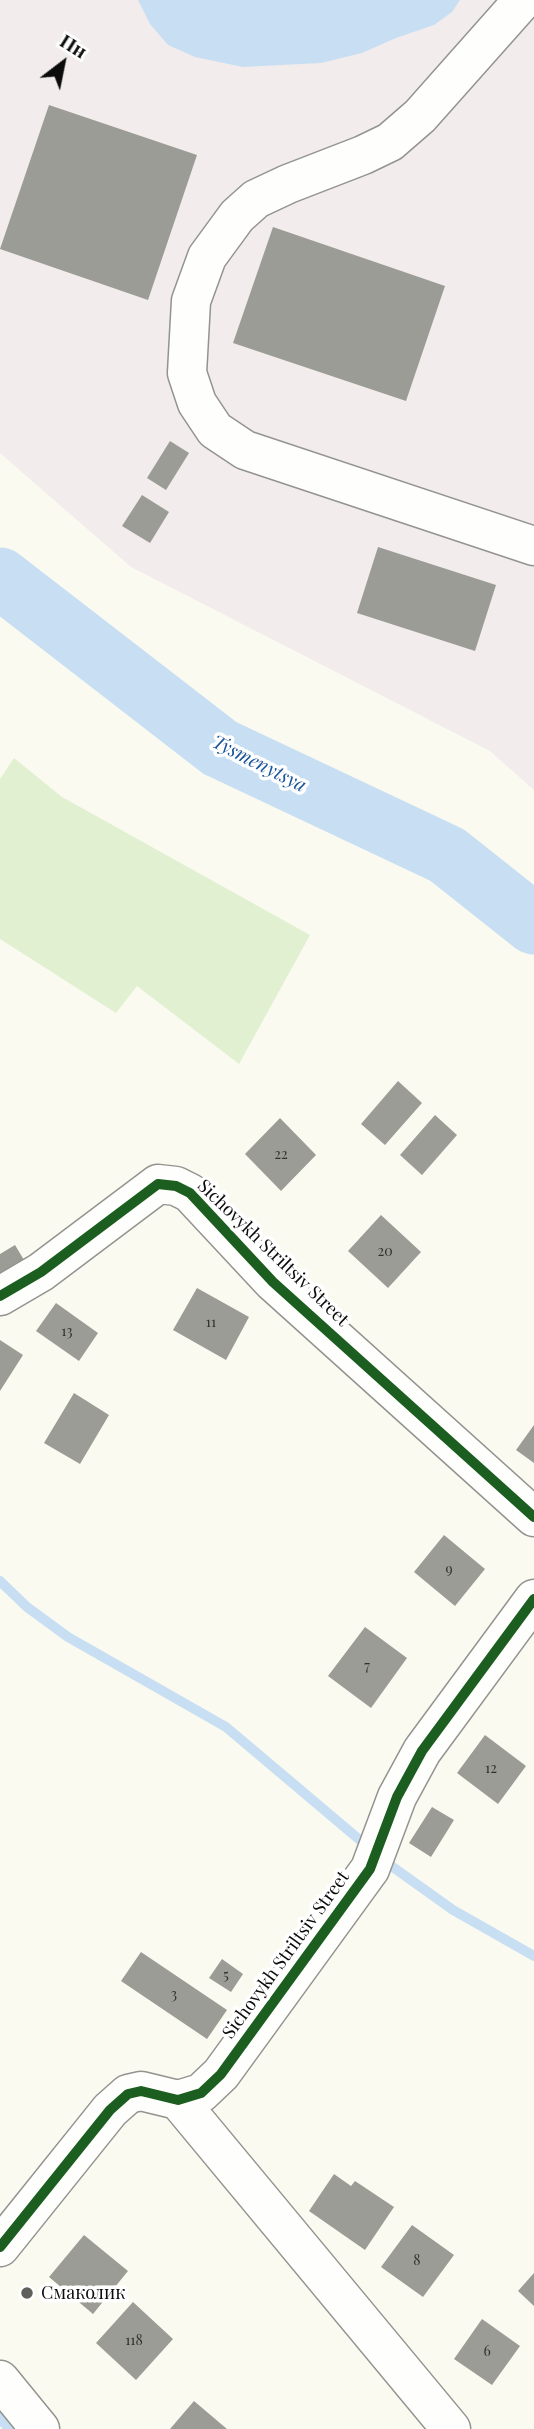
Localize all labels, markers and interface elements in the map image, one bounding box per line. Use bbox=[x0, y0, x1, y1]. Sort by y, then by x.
text: Пн bbox=[56, 27, 93, 63]
north arrow bbox=[28, 28, 98, 98]
water label: Tysmenytsya bbox=[208, 731, 310, 797]
house number: 22 bbox=[274, 1147, 288, 1163]
street label: Sichovykh Striltsiv Street bbox=[193, 1175, 353, 1331]
house number: 20 bbox=[377, 1244, 393, 1260]
house number: 11 bbox=[206, 1315, 216, 1331]
house number: 13 bbox=[61, 1324, 73, 1340]
house number: 9 bbox=[445, 1562, 453, 1578]
house number: 7 bbox=[364, 1659, 370, 1675]
house number: 12 bbox=[485, 1761, 497, 1777]
street label: Sichovykh Striltsiv Street bbox=[218, 1867, 354, 2043]
house number: 5 bbox=[223, 1968, 229, 1984]
house number: 3 bbox=[171, 1987, 177, 2003]
house number: 8 bbox=[413, 2253, 421, 2269]
place label: Смаколик bbox=[41, 2282, 125, 2304]
marker: Смаколик bbox=[19, 2285, 35, 2301]
house number: 118 bbox=[125, 2333, 143, 2349]
house number: 6 bbox=[483, 2344, 491, 2360]

